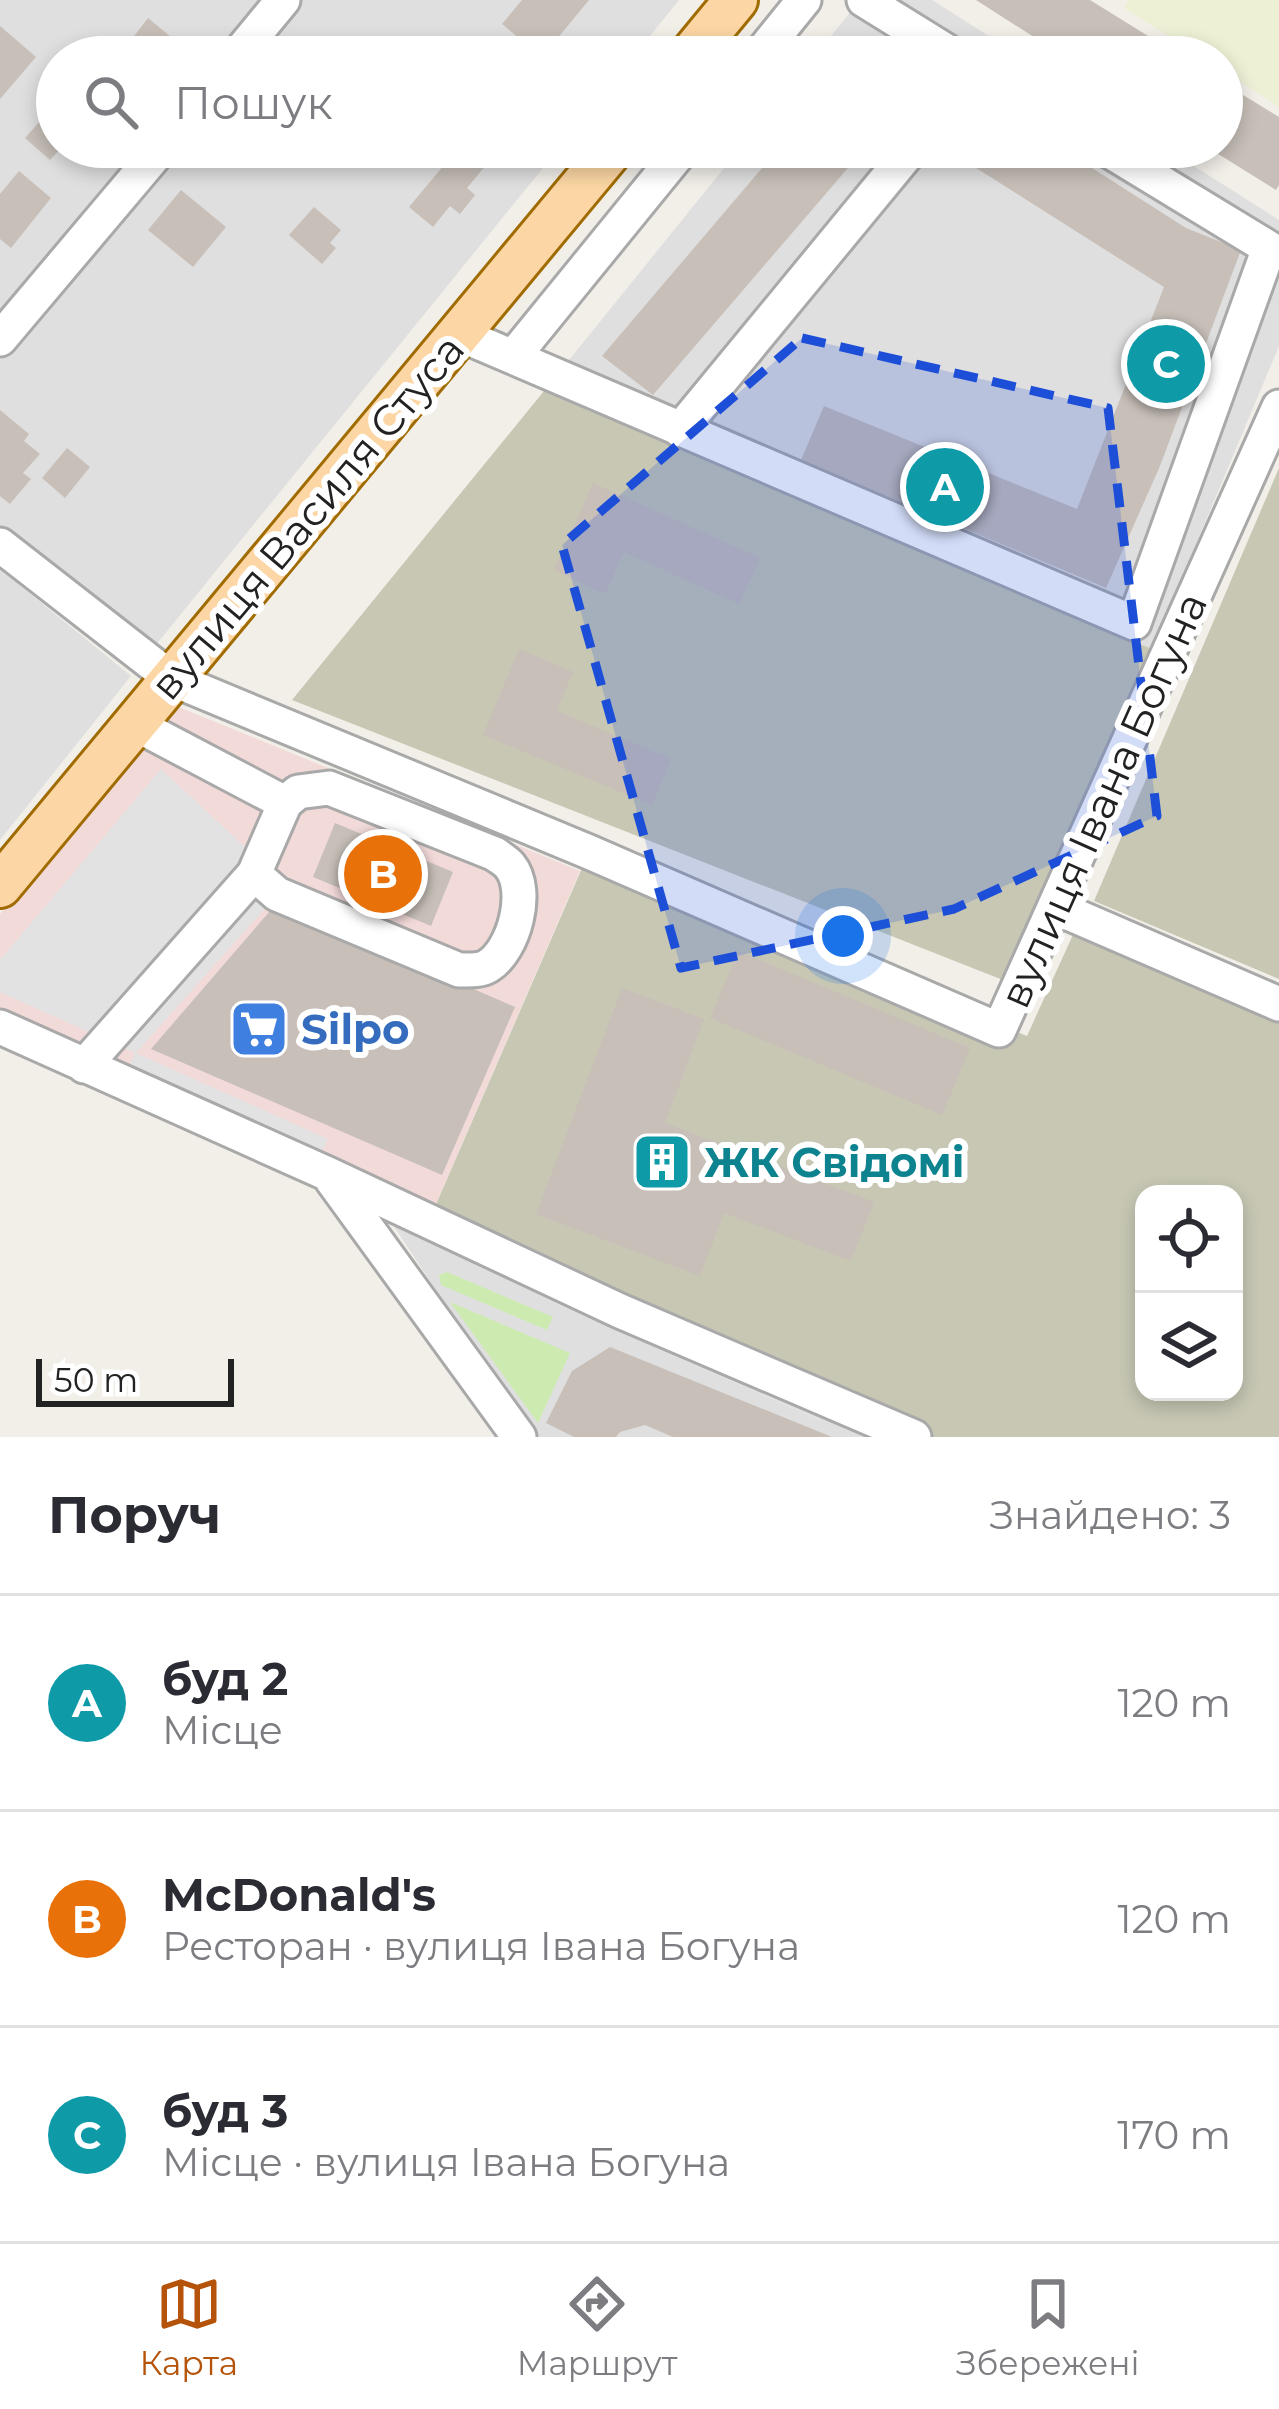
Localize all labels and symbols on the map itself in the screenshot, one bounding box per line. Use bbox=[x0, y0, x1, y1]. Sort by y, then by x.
pin: C bbox=[1127, 319, 1205, 409]
street label: вулиця Василя Стуса bbox=[139, 324, 475, 710]
pin: A bbox=[906, 442, 984, 532]
street label: вулиця Івана Богуна bbox=[988, 584, 1218, 1016]
pin: B bbox=[344, 829, 422, 919]
your location bbox=[813, 906, 873, 966]
supermarket icon: Silpo bbox=[228, 998, 290, 1060]
place label: Silpo bbox=[301, 1003, 410, 1055]
building icon: ЖК Свідомі bbox=[631, 1131, 693, 1193]
place label: ЖК Свідомі bbox=[704, 1136, 965, 1188]
scale bar bbox=[36, 1353, 234, 1406]

